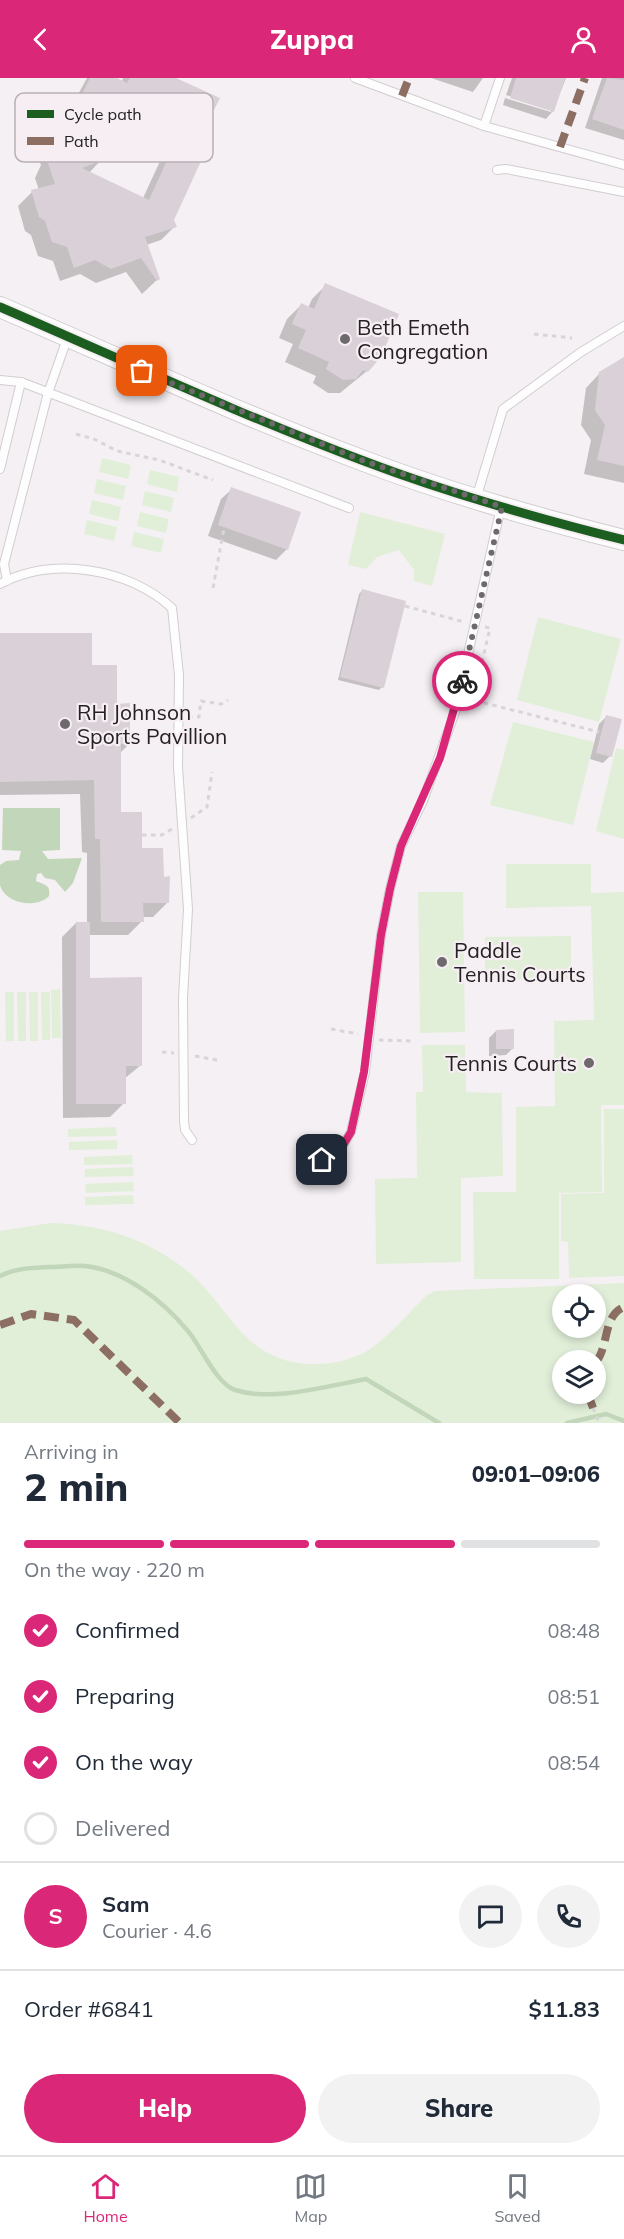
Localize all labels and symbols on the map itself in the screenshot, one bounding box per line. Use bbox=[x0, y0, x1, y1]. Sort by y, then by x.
legend bbox=[15, 93, 213, 162]
text: Cycle path bbox=[64, 104, 142, 124]
text: Path bbox=[64, 131, 99, 151]
place label: Beth Emeth Congregation bbox=[357, 314, 488, 364]
marker: Beth Emeth Congregation bbox=[338, 332, 352, 346]
pin bbox=[116, 345, 167, 396]
courier bbox=[432, 651, 492, 711]
place label: RH Johnson Sports Pavillion bbox=[77, 699, 227, 749]
marker: RH Johnson Sports Pavillion bbox=[58, 717, 72, 731]
place label: Paddle Tennis Courts bbox=[454, 937, 586, 987]
marker: Paddle Tennis Courts bbox=[435, 955, 449, 969]
place label: Tennis Courts bbox=[445, 1050, 577, 1076]
marker: Tennis Courts bbox=[582, 1056, 596, 1070]
pin bbox=[296, 1134, 347, 1185]

